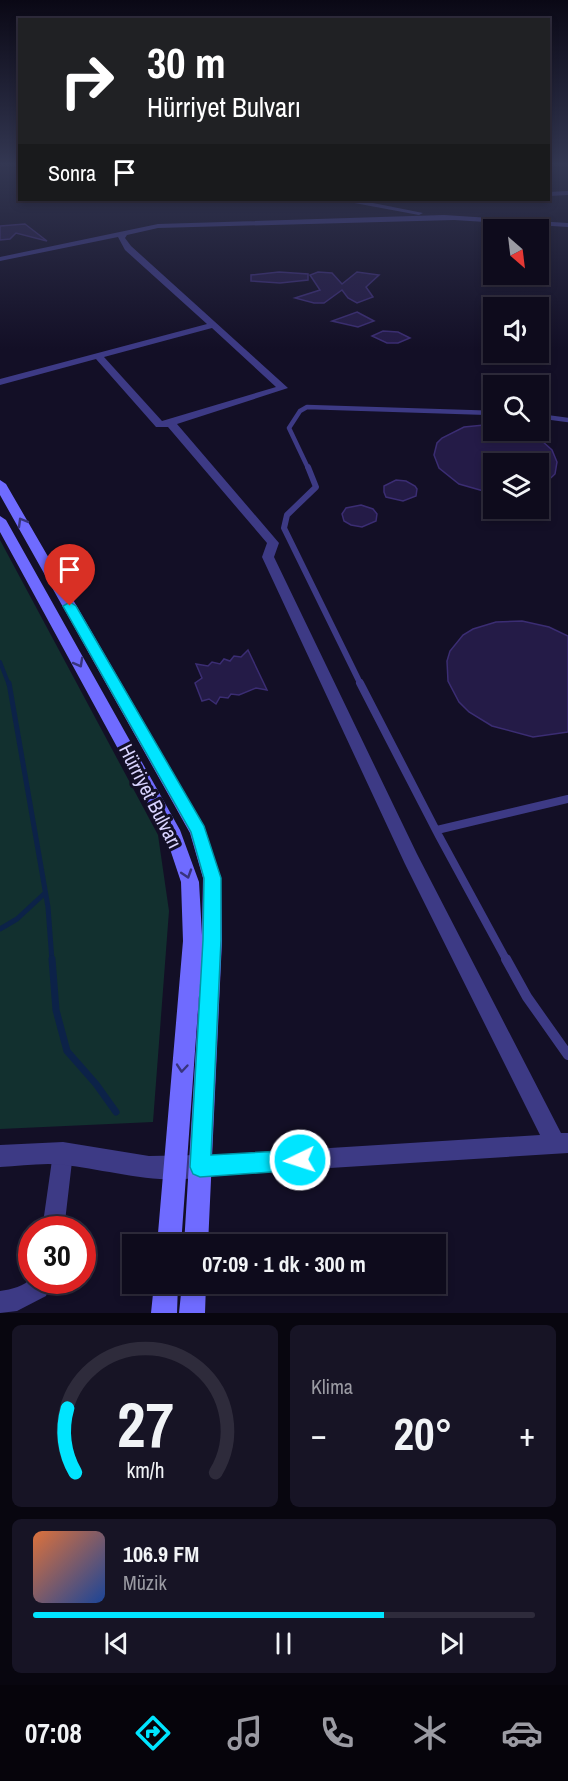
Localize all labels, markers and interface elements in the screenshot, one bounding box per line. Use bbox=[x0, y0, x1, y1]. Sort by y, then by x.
text: 30 m bbox=[147, 35, 226, 91]
icon: right bbox=[48, 42, 126, 120]
text: Hürriyet Bulvarı bbox=[147, 89, 301, 125]
icon: arrive bbox=[108, 156, 141, 189]
text: Sonra bbox=[48, 158, 96, 188]
north arrow bbox=[483, 219, 549, 285]
map controls bbox=[483, 219, 549, 519]
button: sound bbox=[483, 297, 549, 363]
button: search bbox=[483, 375, 549, 441]
button: layers bbox=[483, 453, 549, 519]
one-way arrow bbox=[18, 518, 29, 528]
pin bbox=[44, 544, 95, 606]
icon: arrive bbox=[53, 553, 86, 586]
one-way arrow bbox=[72, 657, 83, 667]
street label: Hürriyet Bulvarı bbox=[113, 739, 189, 853]
one-way arrow bbox=[180, 868, 192, 879]
one-way arrow bbox=[176, 1063, 189, 1072]
position arrow bbox=[268, 1128, 332, 1192]
speed limit sign: 30 bbox=[18, 1216, 96, 1294]
text: 07:09 · 1 dk · 300 m bbox=[202, 1249, 366, 1279]
text: Klima bbox=[311, 1373, 353, 1400]
text: 27 bbox=[117, 1382, 173, 1466]
text: 20° bbox=[393, 1403, 453, 1464]
text: − bbox=[311, 1412, 327, 1456]
text: + bbox=[519, 1412, 535, 1456]
text: km/h bbox=[126, 1456, 164, 1485]
text: 106.9 FM bbox=[123, 1539, 199, 1569]
text: Müzik bbox=[123, 1569, 167, 1596]
icon: previous bbox=[100, 1627, 133, 1660]
icon: pause bbox=[267, 1627, 300, 1660]
icon: next bbox=[435, 1627, 468, 1660]
icon: directions bbox=[132, 1712, 174, 1754]
icon: music bbox=[224, 1712, 266, 1754]
icon: phone bbox=[316, 1712, 358, 1754]
icon: climate bbox=[409, 1712, 451, 1754]
icon: car bbox=[501, 1712, 543, 1754]
text: 07:08 bbox=[25, 1715, 82, 1751]

